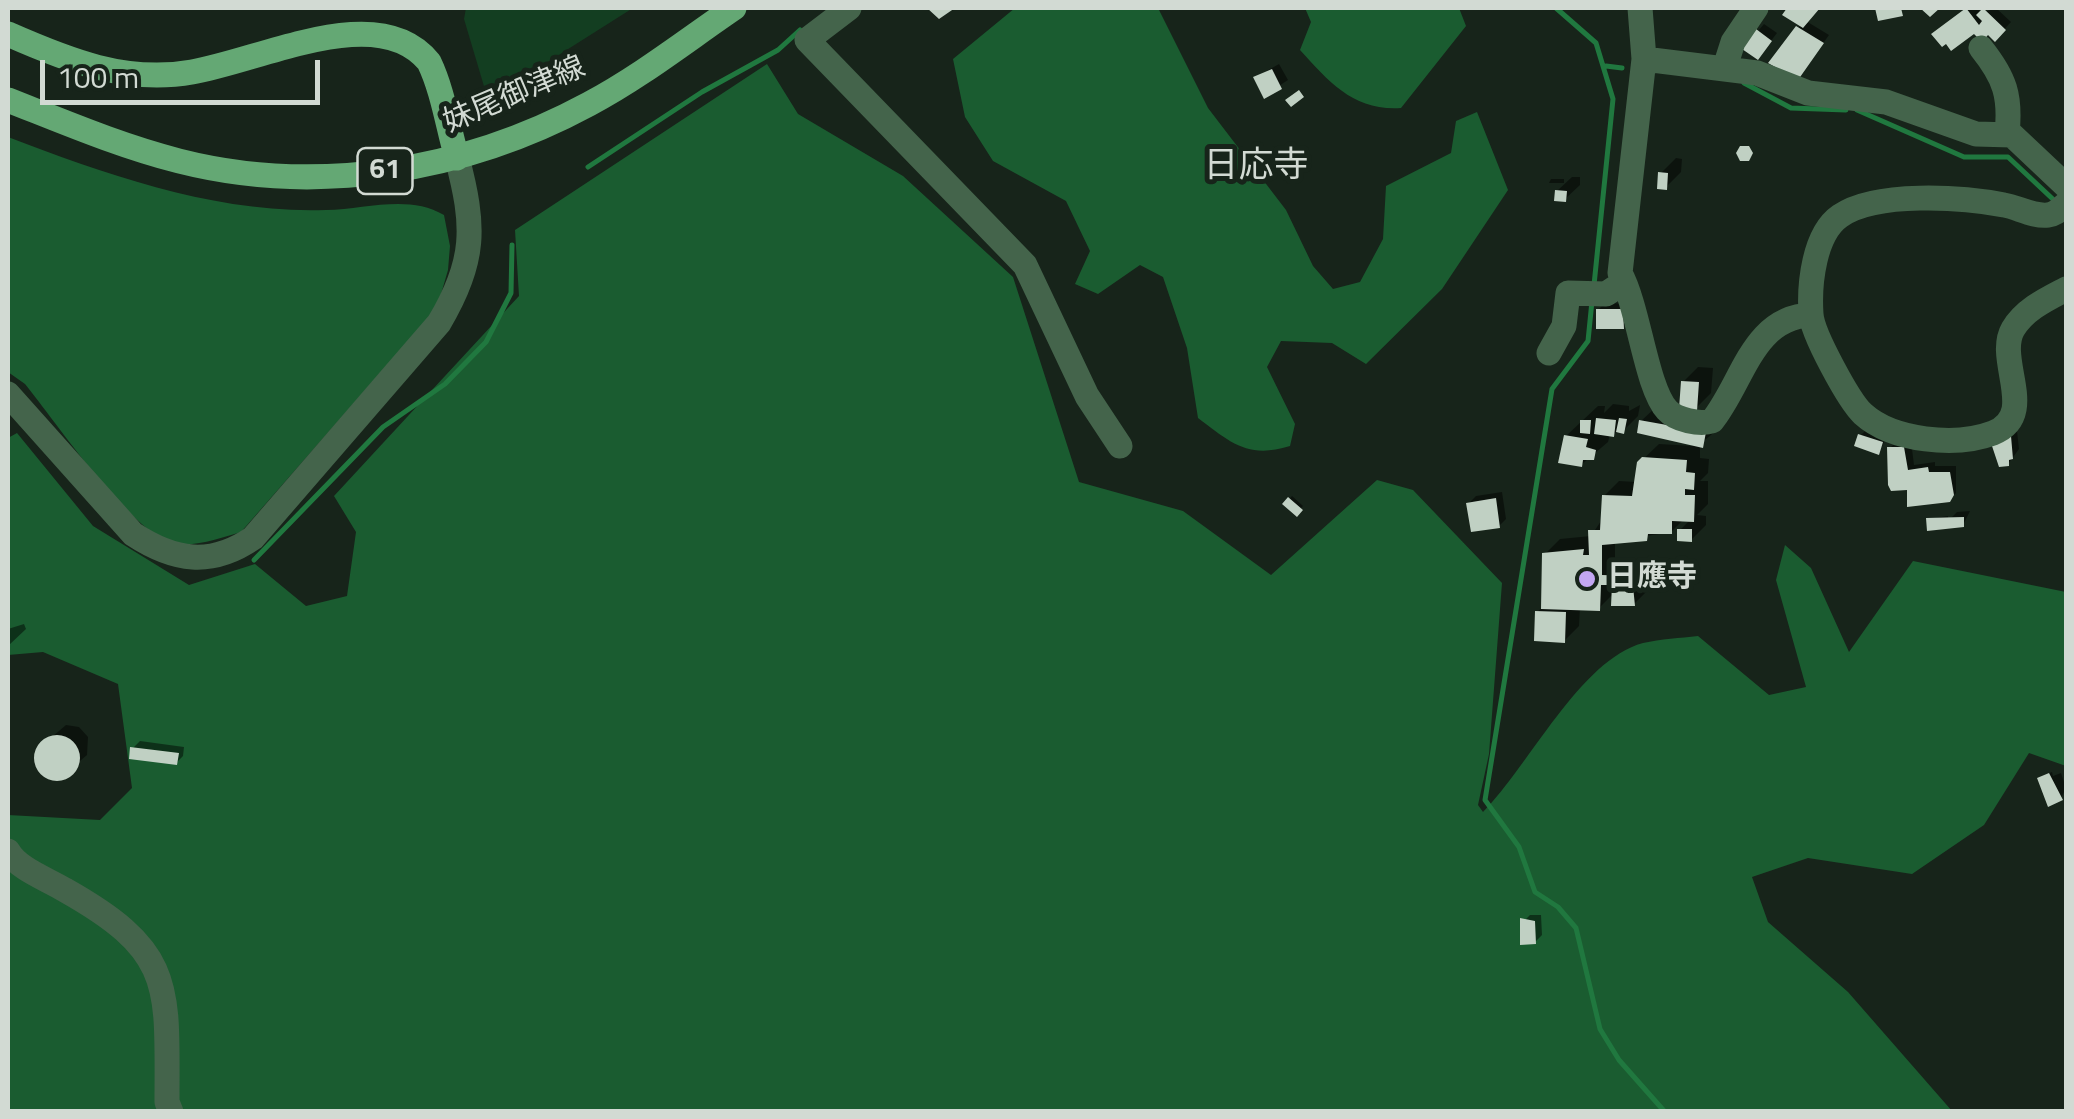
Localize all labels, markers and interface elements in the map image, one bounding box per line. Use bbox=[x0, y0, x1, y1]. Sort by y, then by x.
scale bar bbox=[45, 40, 325, 102]
street label: 妹尾御津線 bbox=[439, 50, 591, 142]
text: 100 m bbox=[57, 54, 139, 100]
district label: 日応寺 bbox=[1204, 146, 1308, 188]
road number: 61 bbox=[358, 148, 412, 194]
place label: 日應寺 bbox=[1607, 561, 1697, 597]
marker: 日應寺 bbox=[1576, 568, 1598, 590]

